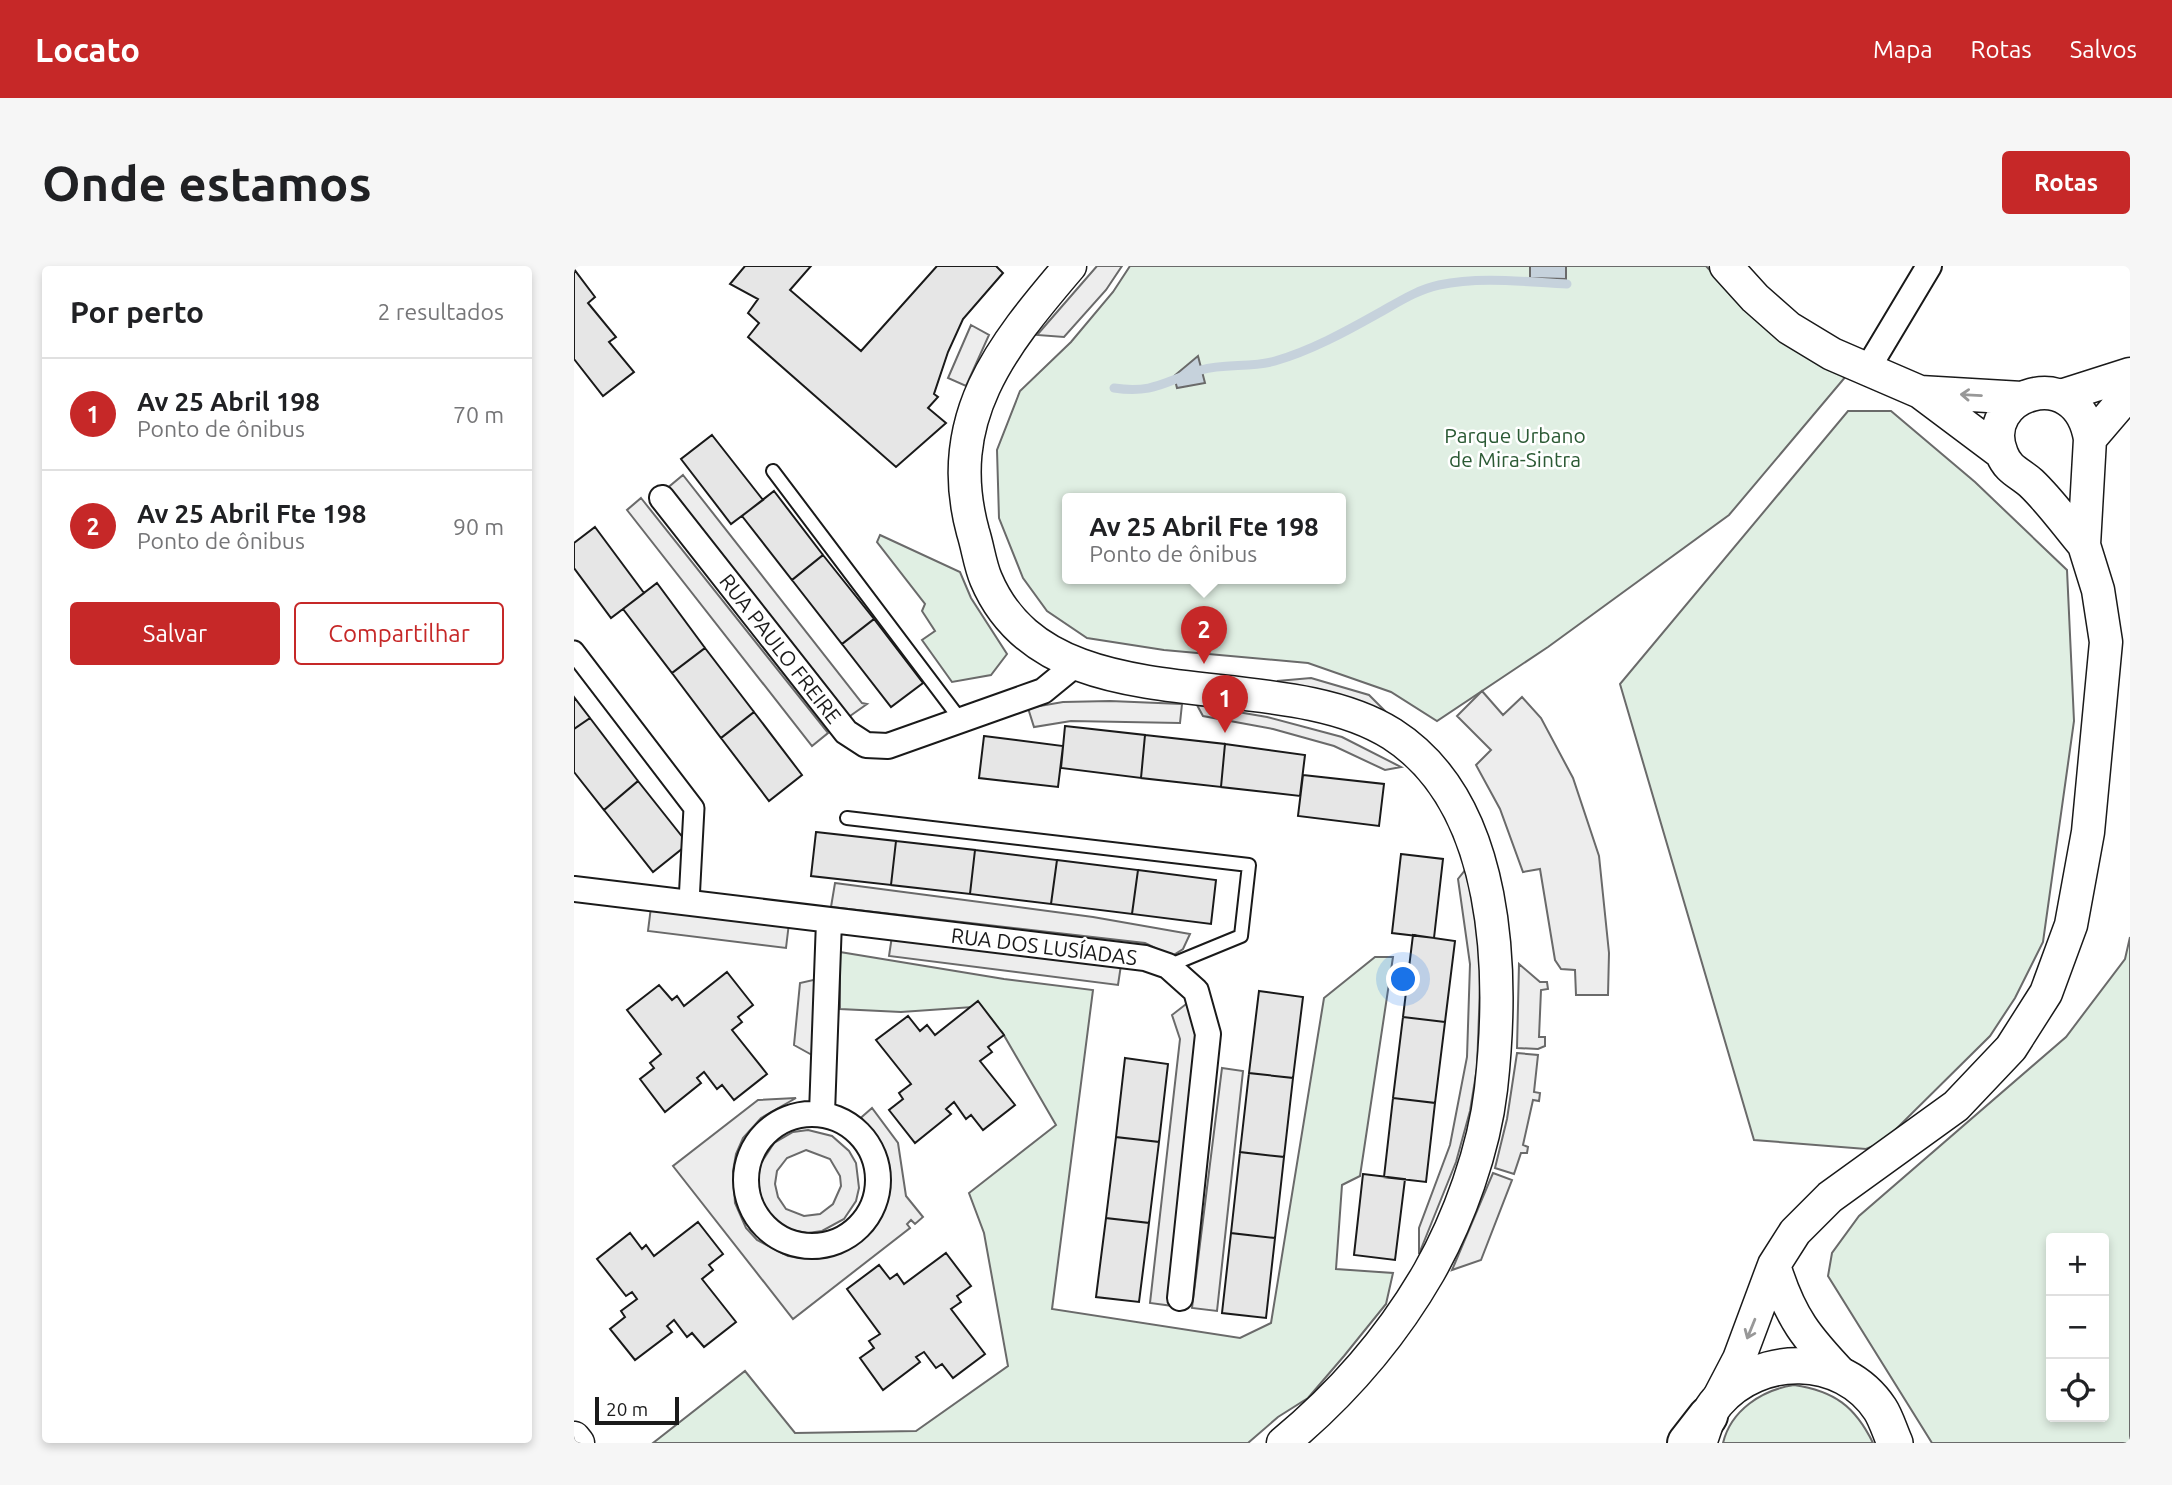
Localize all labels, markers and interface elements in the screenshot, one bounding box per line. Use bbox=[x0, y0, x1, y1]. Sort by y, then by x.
text: Locato bbox=[35, 31, 140, 68]
text: Mapa bbox=[1873, 36, 1933, 63]
text: Rotas bbox=[1971, 36, 2032, 63]
text: Salvos bbox=[2070, 36, 2137, 63]
button: Rotas bbox=[2002, 151, 2130, 214]
text: Onde estamos bbox=[42, 155, 372, 210]
text: Por perto bbox=[70, 295, 204, 329]
text: 2 resultados bbox=[378, 299, 504, 324]
text: Av 25 Abril 198 bbox=[137, 387, 320, 416]
one-way arrow bbox=[1960, 388, 1983, 401]
text: 1 bbox=[87, 402, 99, 427]
text: 70 m bbox=[453, 402, 504, 427]
text: Ponto de ônibus bbox=[137, 416, 305, 441]
park label: Parque Urbano de Mira-Sintra bbox=[1444, 423, 1586, 471]
popup bbox=[1062, 493, 1346, 584]
text: Av 25 Abril Fte 198 bbox=[137, 499, 366, 528]
text: Av 25 Abril Fte 198 bbox=[1089, 512, 1319, 541]
text: 2 bbox=[87, 514, 99, 539]
text: 90 m bbox=[453, 514, 504, 539]
text: Ponto de ônibus bbox=[137, 528, 305, 553]
text: Ponto de ônibus bbox=[1089, 541, 1257, 566]
street label: RUA PAULO FREIRE bbox=[715, 569, 847, 728]
button: Salvar bbox=[70, 602, 280, 665]
button: Compartilhar bbox=[294, 602, 504, 665]
pin: 2 bbox=[1181, 606, 1227, 664]
pin: 1 bbox=[1202, 675, 1248, 733]
street label: RUA DOS LUSÍADAS bbox=[950, 923, 1139, 969]
your location bbox=[1386, 962, 1420, 996]
map controls bbox=[2046, 1233, 2109, 1422]
button: + bbox=[2046, 1233, 2109, 1296]
button: − bbox=[2046, 1296, 2109, 1359]
one-way arrow bbox=[1744, 1318, 1757, 1340]
button: locate bbox=[2046, 1359, 2109, 1422]
scale bar bbox=[595, 1394, 679, 1426]
text: 20 m bbox=[606, 1398, 648, 1420]

